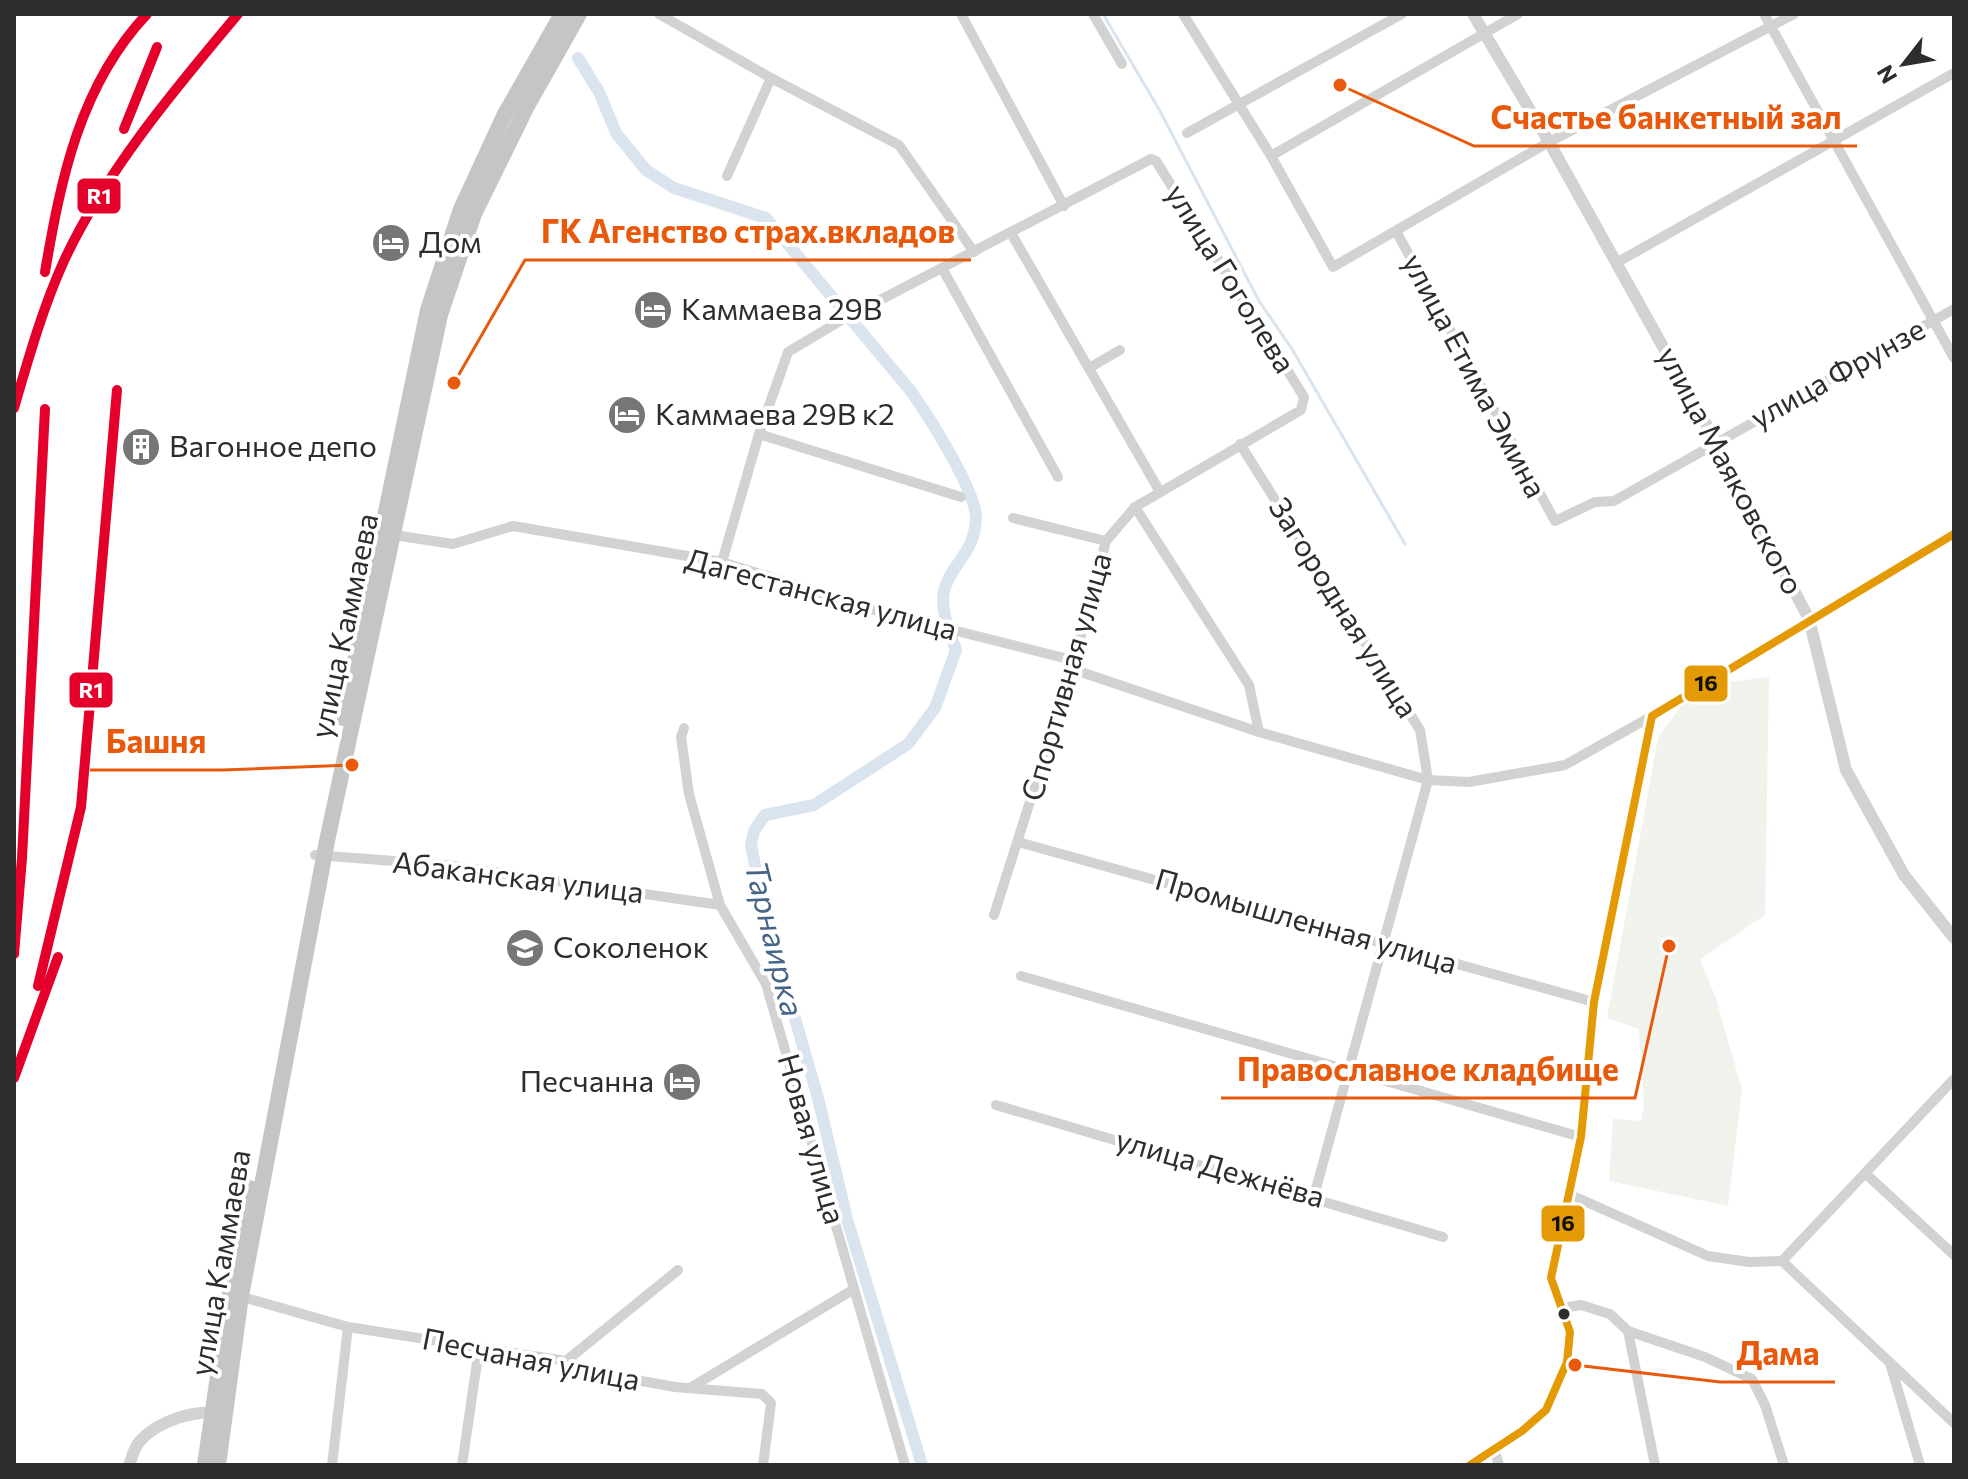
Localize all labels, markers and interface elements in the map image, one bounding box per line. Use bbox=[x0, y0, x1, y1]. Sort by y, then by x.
north arrow bbox=[1864, 24, 1944, 104]
text: N bbox=[1871, 61, 1902, 89]
callout: Счастье банкетный зал bbox=[1474, 90, 1857, 146]
text: Счастье банкетный зал bbox=[1490, 96, 1842, 136]
street label: улица Гоголева bbox=[1159, 176, 1305, 379]
line badge: R1 bbox=[76, 177, 122, 215]
text: R1 bbox=[86, 182, 112, 209]
callout: ГК Агенство страх.вкладов bbox=[525, 204, 971, 260]
text: ГК Агенство страх.вкладов bbox=[541, 210, 955, 250]
hotel icon: Дом bbox=[370, 222, 412, 264]
place label: Дом bbox=[419, 222, 482, 259]
street label: улица Етима Эмина bbox=[1396, 246, 1556, 503]
hotel icon: Каммаева 29В bbox=[632, 289, 674, 331]
place label: Каммаева 29В bbox=[681, 289, 882, 326]
street label: улица Фрунзе bbox=[1743, 309, 1930, 435]
street label: улица Маяковского bbox=[1651, 339, 1813, 600]
hotel icon: Каммаева 29В к2 bbox=[606, 394, 648, 436]
place label: Каммаева 29В к2 bbox=[655, 394, 895, 431]
building icon: Вагонное депо bbox=[120, 426, 162, 468]
place label: Вагонное депо bbox=[169, 426, 377, 463]
street label: Загородная улица bbox=[1262, 490, 1428, 724]
street label: улица Каммаева bbox=[301, 510, 384, 741]
street label: Дагестанская улица bbox=[682, 539, 961, 647]
street label: Спортивная улица bbox=[1011, 548, 1118, 805]
line badge: 16 bbox=[1683, 664, 1729, 703]
text: 16 bbox=[1694, 669, 1718, 696]
line badge: R1 bbox=[68, 671, 114, 709]
text: R1 bbox=[78, 676, 104, 703]
callout: Башня bbox=[90, 714, 223, 770]
text: Башня bbox=[106, 720, 206, 760]
street label: Абаканская улица bbox=[391, 842, 646, 909]
water label: Тарнаирка bbox=[737, 857, 815, 1020]
street label: Промышленная улица bbox=[1152, 859, 1462, 980]
school or university icon: Соколенок bbox=[504, 927, 546, 969]
place label: Соколенок bbox=[553, 927, 709, 964]
callout: Православное кладбище bbox=[1221, 1042, 1635, 1098]
text: Православное кладбище bbox=[1237, 1048, 1619, 1088]
street label: Новая улица bbox=[771, 1049, 855, 1228]
place label: Песчанна bbox=[520, 1061, 654, 1098]
hotel icon: Песчанна bbox=[661, 1061, 703, 1103]
street label: улица Дежнёва bbox=[1112, 1119, 1329, 1214]
street label: улица Каммаева bbox=[180, 1147, 257, 1379]
line badge: 16 bbox=[1540, 1204, 1586, 1243]
text: 16 bbox=[1551, 1209, 1575, 1236]
unlabelled marker bbox=[1556, 1306, 1572, 1322]
street label: Песчаная улица bbox=[420, 1318, 643, 1397]
callout: Дама bbox=[1720, 1326, 1835, 1382]
text: Дама bbox=[1737, 1332, 1819, 1372]

